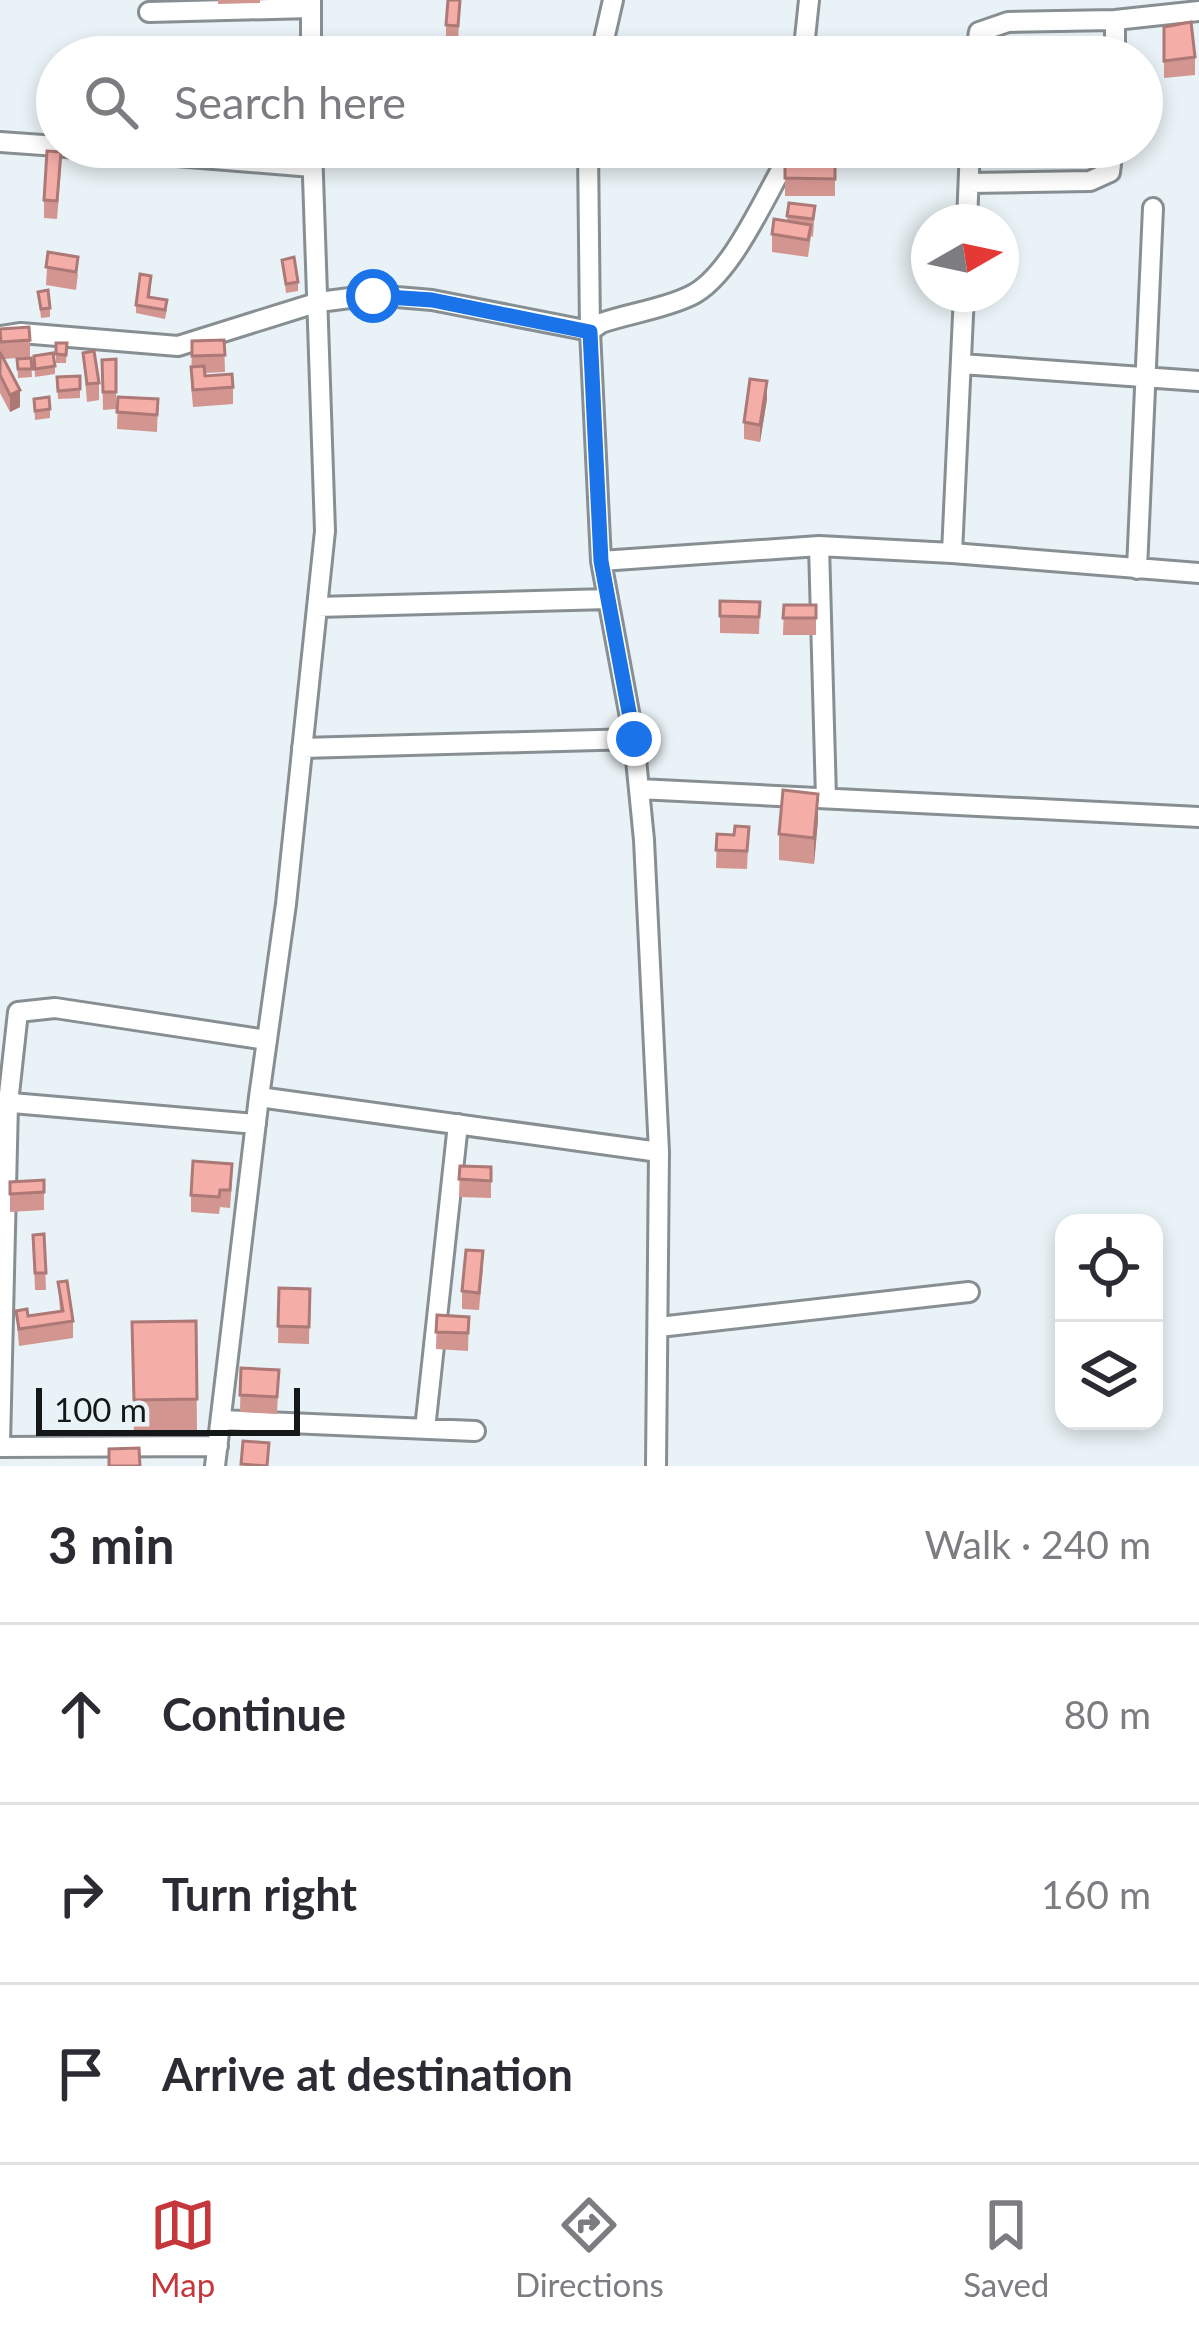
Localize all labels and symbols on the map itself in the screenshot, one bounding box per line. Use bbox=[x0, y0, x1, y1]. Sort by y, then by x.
north arrow bbox=[911, 204, 1019, 312]
route start bbox=[346, 269, 400, 323]
route end bbox=[607, 712, 661, 766]
scale bar bbox=[36, 1382, 300, 1435]

